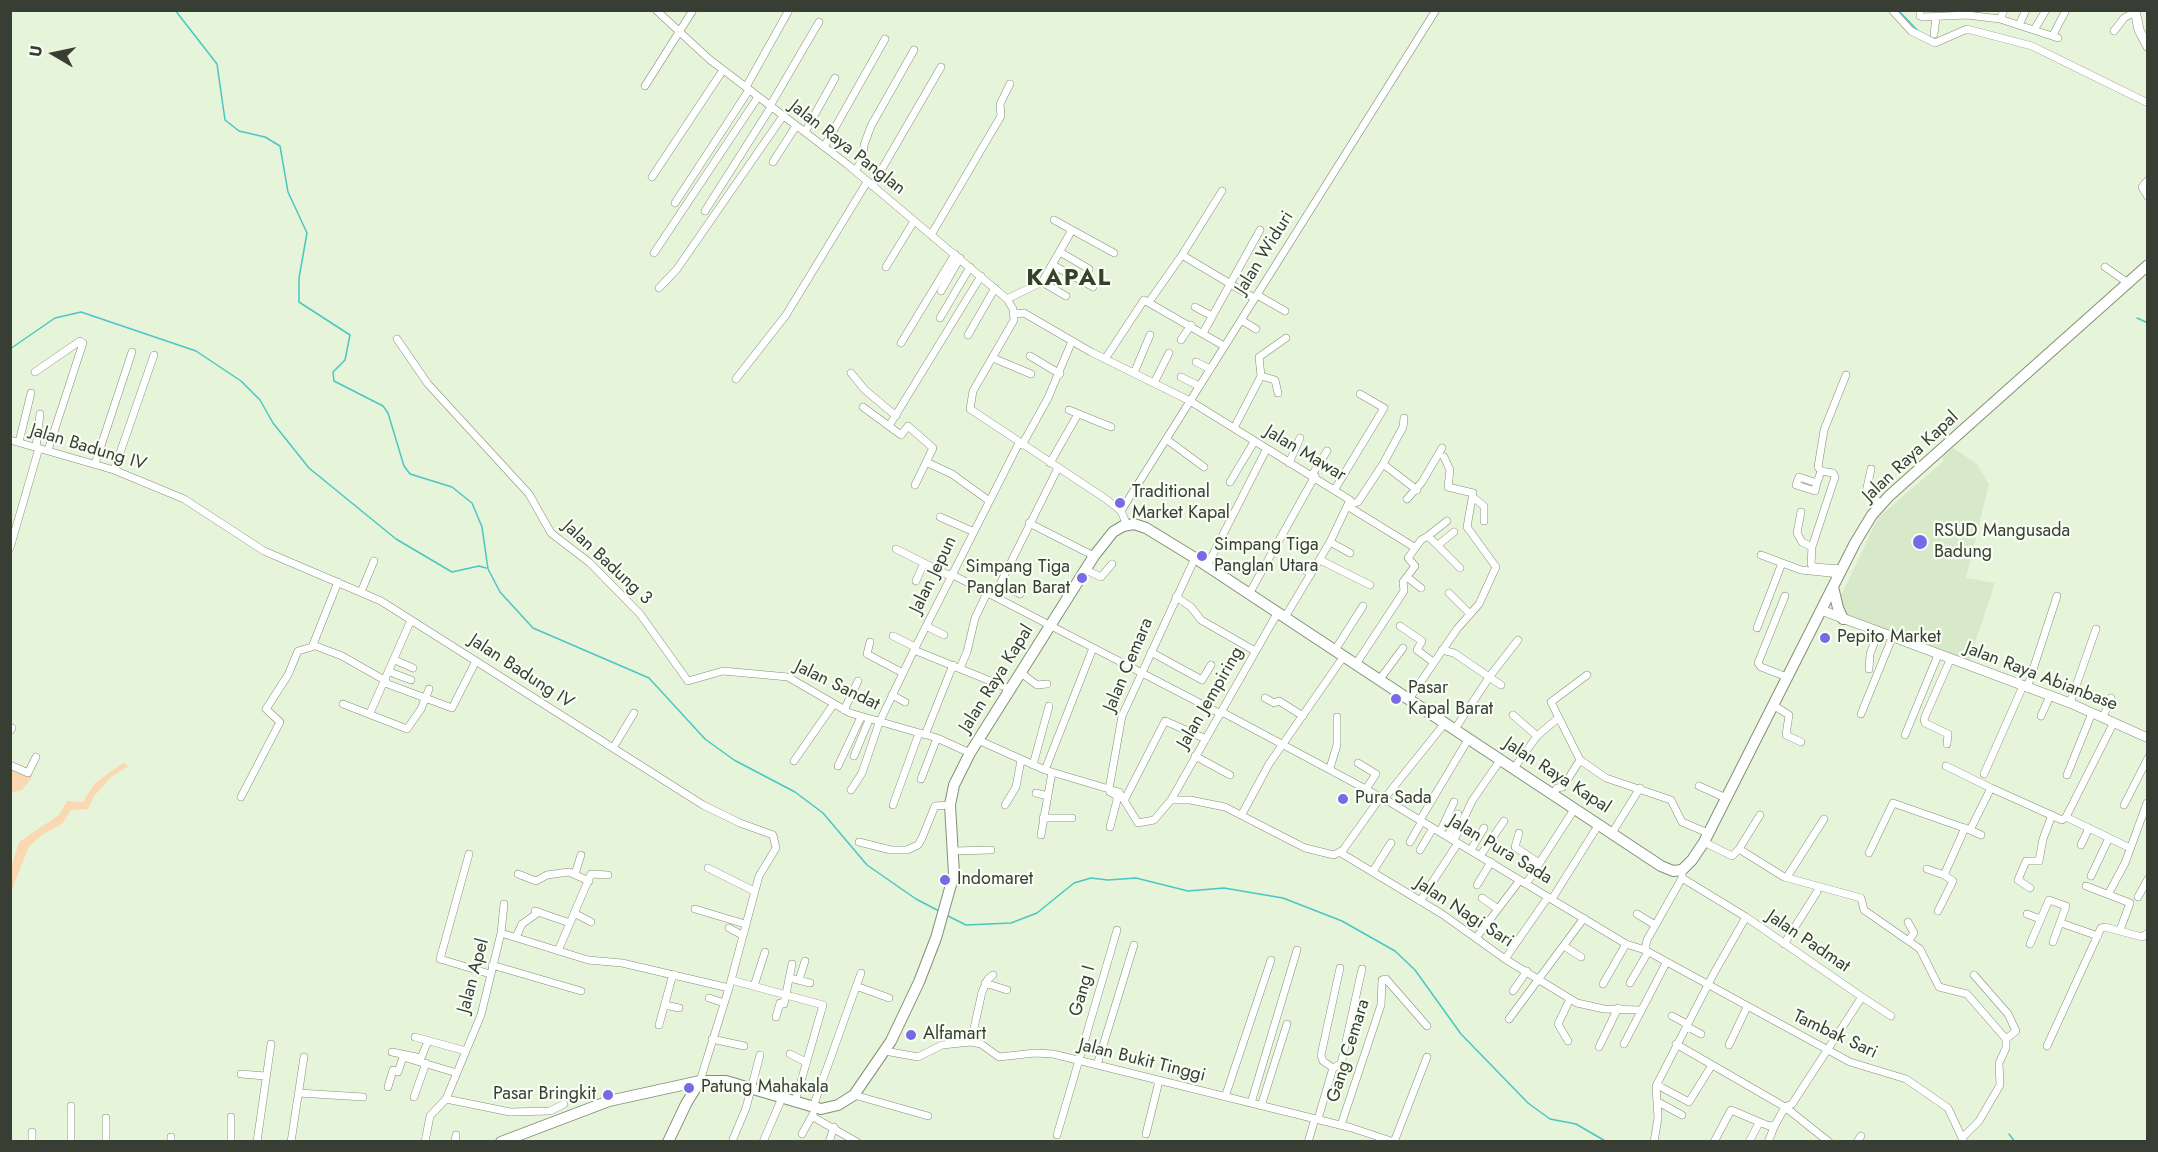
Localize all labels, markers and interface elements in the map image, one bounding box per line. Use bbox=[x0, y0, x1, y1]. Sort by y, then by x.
north arrow bbox=[24, 24, 84, 84]
text: U bbox=[23, 44, 48, 58]
street label: Jalan Raya Panglan bbox=[785, 96, 909, 200]
street label: Jalan Widuri bbox=[1231, 208, 1299, 298]
district label: KAPAL bbox=[1026, 265, 1112, 293]
street label: Jalan Raya Kapal bbox=[1859, 407, 1963, 507]
street label: Jalan Badung IV bbox=[27, 420, 149, 476]
street label: Jalan Mawar bbox=[1261, 421, 1349, 487]
place label: Traditional Market Kapal bbox=[1132, 482, 1230, 524]
marker: Traditional Market Kapal bbox=[1113, 496, 1127, 510]
street label: Jalan Badung 3 bbox=[558, 516, 656, 610]
place label: RSUD Mangusada Badung bbox=[1934, 521, 2070, 564]
street label: Jalan Jepun bbox=[906, 533, 962, 617]
marker: RSUD Mangusada Badung bbox=[1911, 533, 1929, 551]
place label: Simpang Tiga Panglan Utara bbox=[1214, 535, 1319, 578]
marker: Simpang Tiga Panglan Utara bbox=[1195, 549, 1209, 563]
place label: Simpang Tiga Panglan Barat bbox=[965, 557, 1070, 600]
marker: Simpang Tiga Panglan Barat bbox=[1075, 571, 1089, 585]
street label: Jalan Cemara bbox=[1100, 615, 1158, 715]
street label: Jalan Raya Kapal bbox=[955, 621, 1039, 737]
place label: Pepito Market bbox=[1837, 627, 1941, 649]
street label: Jalan Badung IV bbox=[465, 630, 577, 714]
marker: Pepito Market bbox=[1818, 631, 1832, 645]
street label: Jalan Raya Abianbase bbox=[1962, 638, 2120, 716]
street label: Jalan Jempiring bbox=[1173, 643, 1249, 753]
street label: Jalan Sandat bbox=[791, 656, 883, 716]
place label: Pasar Kapal Barat bbox=[1408, 678, 1493, 720]
marker: Pasar Kapal Barat bbox=[1389, 692, 1403, 706]
street label: Jalan Raya Kapal bbox=[1499, 733, 1615, 819]
place label: Pura Sada bbox=[1355, 788, 1432, 810]
marker: Pura Sada bbox=[1336, 792, 1350, 806]
street label: Jalan Pura Sada bbox=[1444, 811, 1556, 889]
place label: Indomaret bbox=[957, 869, 1033, 891]
marker: Indomaret bbox=[938, 873, 952, 887]
street label: Jalan Nagi Sari bbox=[1411, 873, 1517, 953]
street label: Jalan Padmat bbox=[1762, 906, 1854, 978]
street label: Jalan Apel bbox=[454, 936, 494, 1016]
street label: Gang I bbox=[1065, 963, 1101, 1019]
street label: Gang Cemara bbox=[1323, 997, 1375, 1105]
street label: Tambak Sari bbox=[1789, 1006, 1881, 1064]
place label: Alfamart bbox=[923, 1024, 986, 1046]
marker: Alfamart bbox=[904, 1028, 918, 1042]
street label: Jalan Bukit Tinggi bbox=[1076, 1035, 1208, 1087]
place label: Patung Mahakala bbox=[701, 1077, 829, 1099]
marker: Patung Mahakala bbox=[682, 1081, 696, 1095]
place label: Pasar Bringkit bbox=[493, 1084, 596, 1106]
marker: Pasar Bringkit bbox=[601, 1088, 615, 1102]

